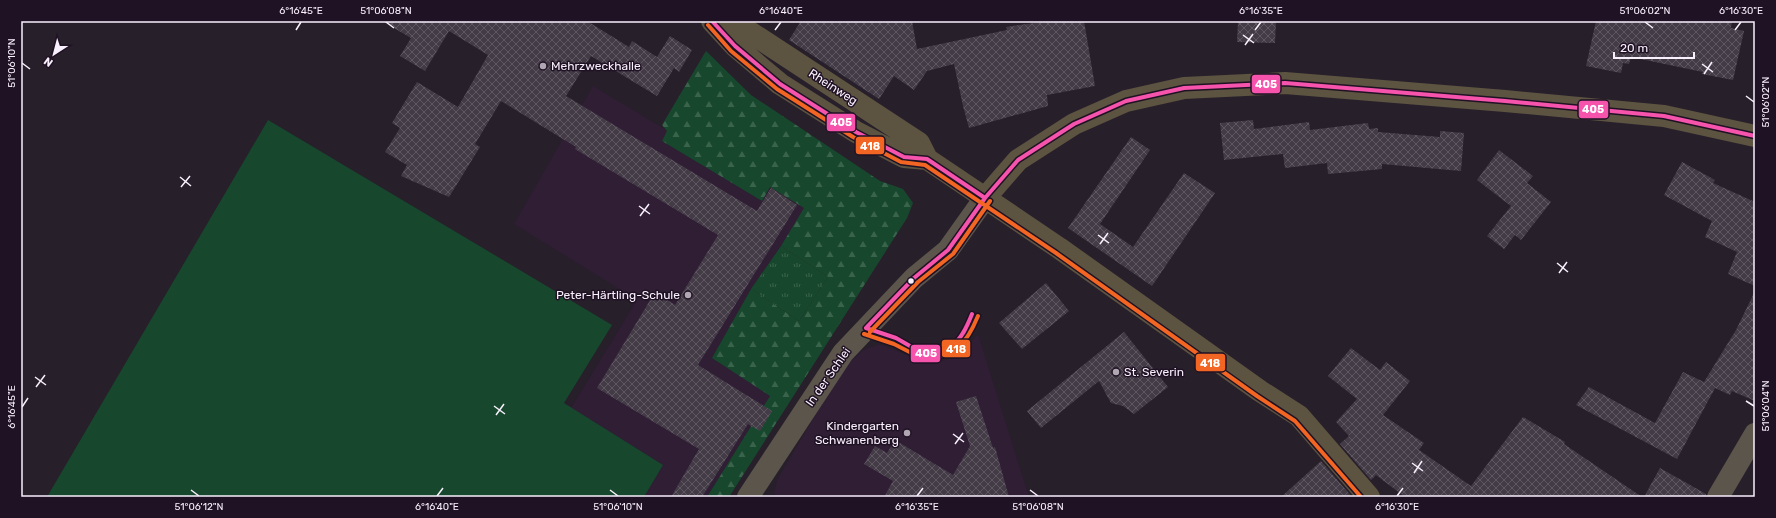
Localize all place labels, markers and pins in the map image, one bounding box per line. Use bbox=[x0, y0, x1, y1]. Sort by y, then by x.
place label: Mehrzweckhalle bbox=[551, 59, 641, 73]
marker: Mehrzweckhalle bbox=[538, 61, 548, 71]
unlabelled marker bbox=[906, 276, 916, 286]
place label: Peter-Härtling-Schule bbox=[556, 288, 680, 302]
marker: Peter-Härtling-Schule bbox=[683, 290, 693, 300]
place label: St. Severin bbox=[1124, 365, 1184, 379]
marker: St. Severin bbox=[1111, 367, 1121, 377]
place label: Kindergarten Schwanenberg bbox=[815, 419, 899, 447]
marker: Kindergarten Schwanenberg bbox=[902, 428, 912, 438]

